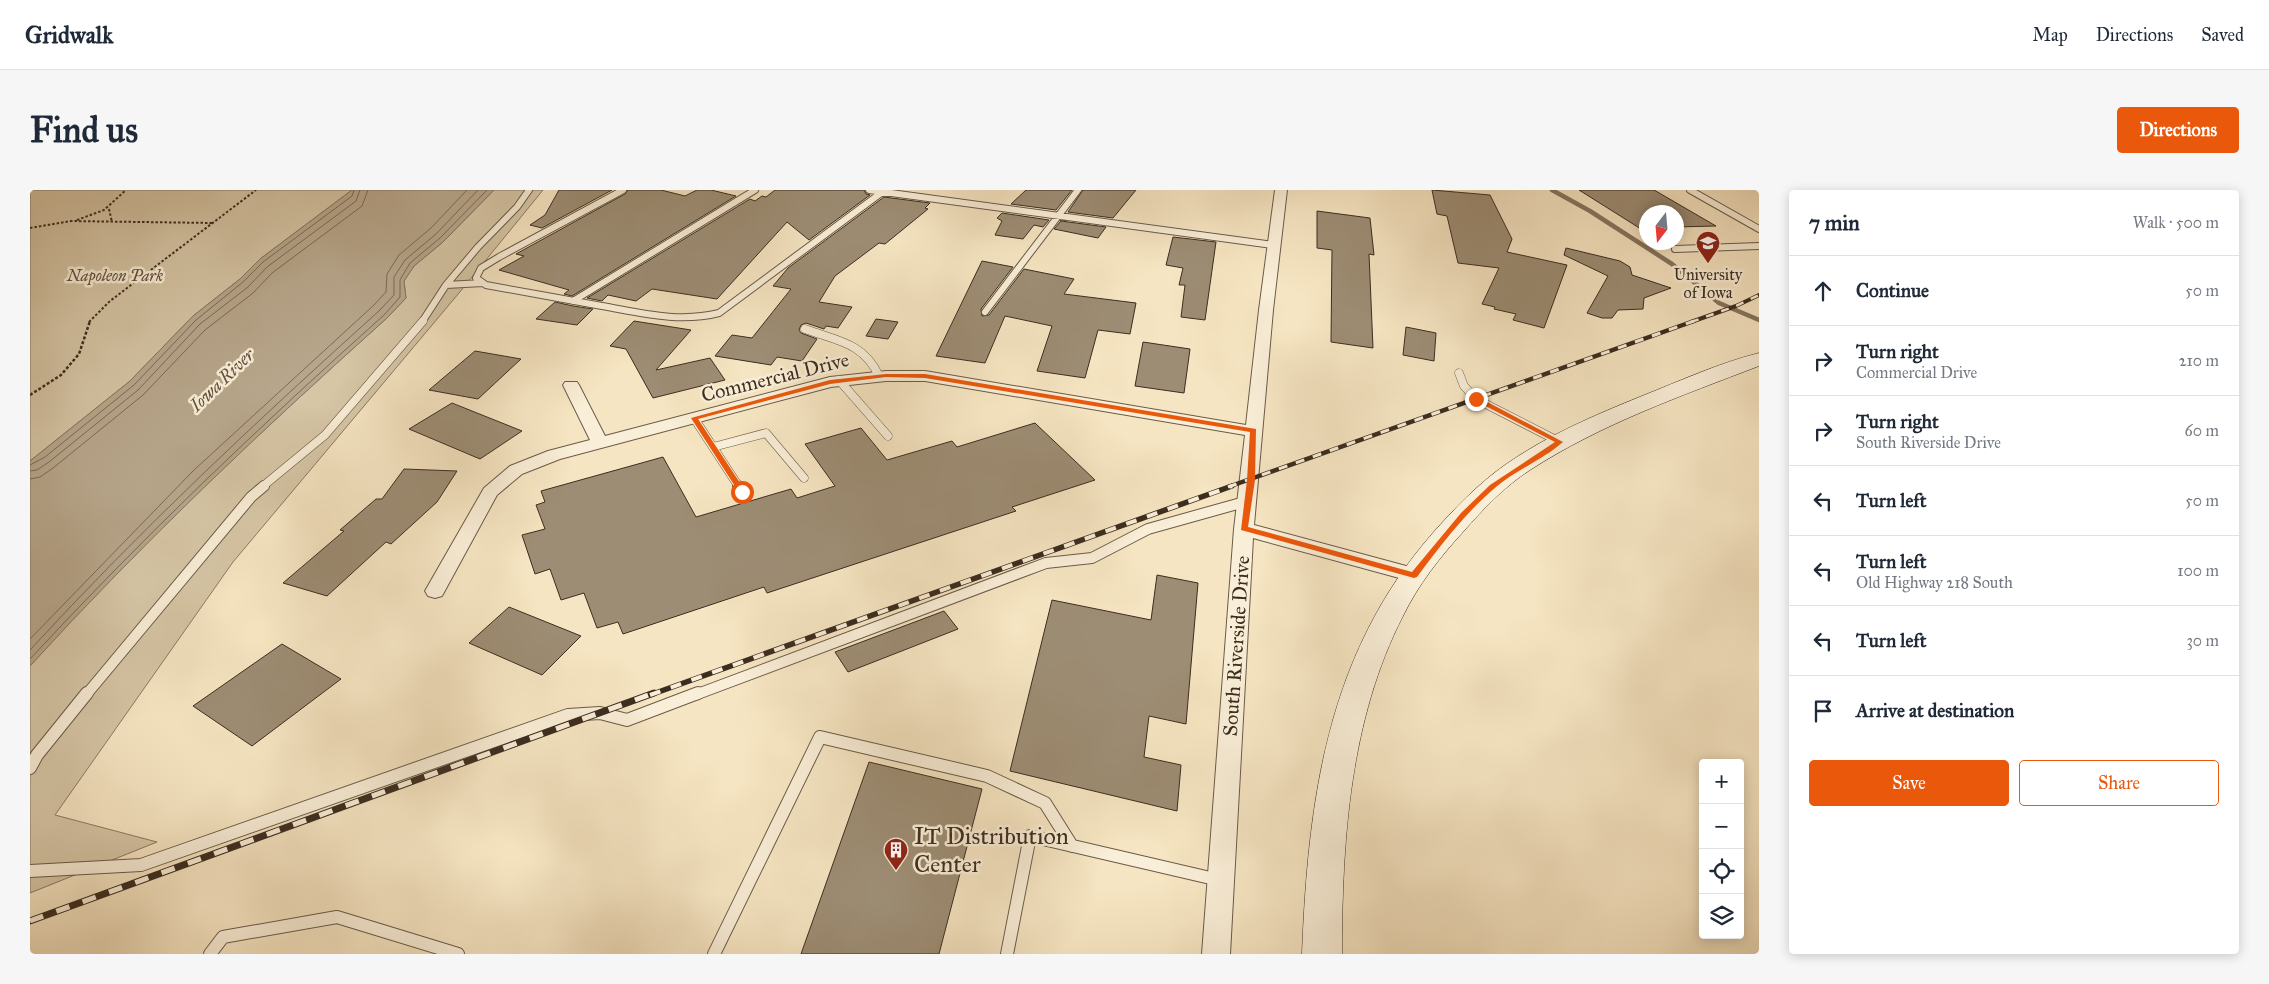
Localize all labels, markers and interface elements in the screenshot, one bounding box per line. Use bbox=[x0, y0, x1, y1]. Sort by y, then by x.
text: Gridwalk bbox=[25, 20, 113, 50]
text: Map bbox=[2032, 24, 2068, 46]
text: Directions bbox=[2096, 24, 2173, 46]
text: Saved bbox=[2201, 24, 2244, 46]
button: Directions bbox=[2117, 107, 2239, 153]
text: Find us bbox=[30, 109, 138, 152]
north arrow bbox=[1639, 205, 1684, 250]
text: 7 min bbox=[1809, 210, 1860, 236]
text: Walk · 500 m bbox=[2133, 213, 2219, 232]
school or university icon: University of Iowa bbox=[1695, 230, 1721, 264]
place label: University of Iowa bbox=[1674, 265, 1743, 302]
park label: Napoleon Park bbox=[66, 266, 163, 286]
icon: ahead bbox=[1809, 277, 1837, 305]
text: Continue bbox=[1856, 279, 1929, 302]
text: 50 m bbox=[2185, 281, 2219, 300]
text: Turn right bbox=[1856, 340, 1939, 363]
water label: Iowa River bbox=[184, 343, 260, 417]
street label: Commercial Drive bbox=[699, 347, 851, 407]
icon: right bbox=[1809, 347, 1837, 375]
text: 210 m bbox=[2179, 351, 2219, 370]
text: Commercial Drive bbox=[1856, 363, 1977, 382]
route end bbox=[1465, 388, 1488, 411]
text: Turn right bbox=[1856, 410, 1939, 433]
icon: right bbox=[1809, 417, 1837, 445]
text: 60 m bbox=[2185, 421, 2219, 440]
text: South Riverside Drive bbox=[1856, 433, 2001, 452]
route start bbox=[731, 481, 754, 504]
icon: left bbox=[1809, 487, 1837, 515]
text: Turn left bbox=[1856, 489, 1926, 512]
text: 50 m bbox=[2185, 491, 2219, 510]
text: Turn left bbox=[1856, 550, 1926, 573]
street label: South Riverside Drive bbox=[1218, 555, 1254, 737]
icon: left bbox=[1809, 557, 1837, 585]
text: 100 m bbox=[2177, 561, 2219, 580]
text: Old Highway 218 South bbox=[1856, 573, 2013, 592]
icon: left bbox=[1809, 627, 1837, 655]
text: Turn left bbox=[1856, 629, 1926, 652]
text: 30 m bbox=[2186, 631, 2219, 650]
icon: arrive bbox=[1809, 697, 1837, 725]
text: Arrive at destination bbox=[1856, 699, 2014, 722]
map controls bbox=[1699, 759, 1744, 939]
button: + bbox=[1699, 759, 1744, 804]
button: Save bbox=[1809, 760, 2009, 806]
button: Share bbox=[2019, 760, 2219, 806]
button: − bbox=[1699, 804, 1744, 849]
place label: IT Distribution Center bbox=[914, 821, 1069, 879]
building icon: IT Distribution Center bbox=[883, 837, 909, 871]
button: locate bbox=[1699, 849, 1744, 894]
button: layers bbox=[1699, 894, 1744, 939]

